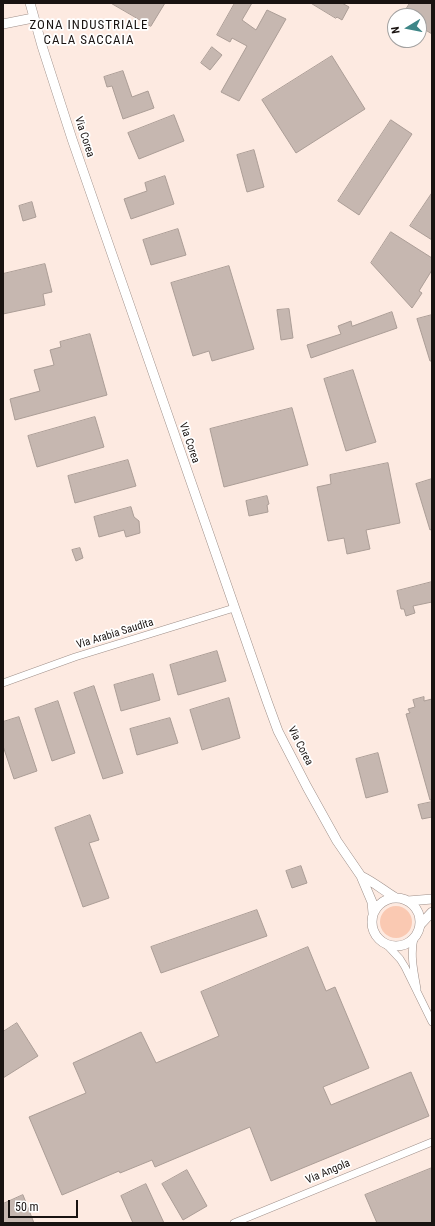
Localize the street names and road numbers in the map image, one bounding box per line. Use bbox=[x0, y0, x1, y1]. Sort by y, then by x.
street label: Via Corea bbox=[71, 115, 97, 159]
street label: Via Corea bbox=[176, 421, 202, 465]
street label: Via Arabia Saudita bbox=[75, 616, 155, 652]
street label: Via Corea bbox=[285, 724, 315, 768]
street label: Via Angola bbox=[304, 1157, 352, 1187]

